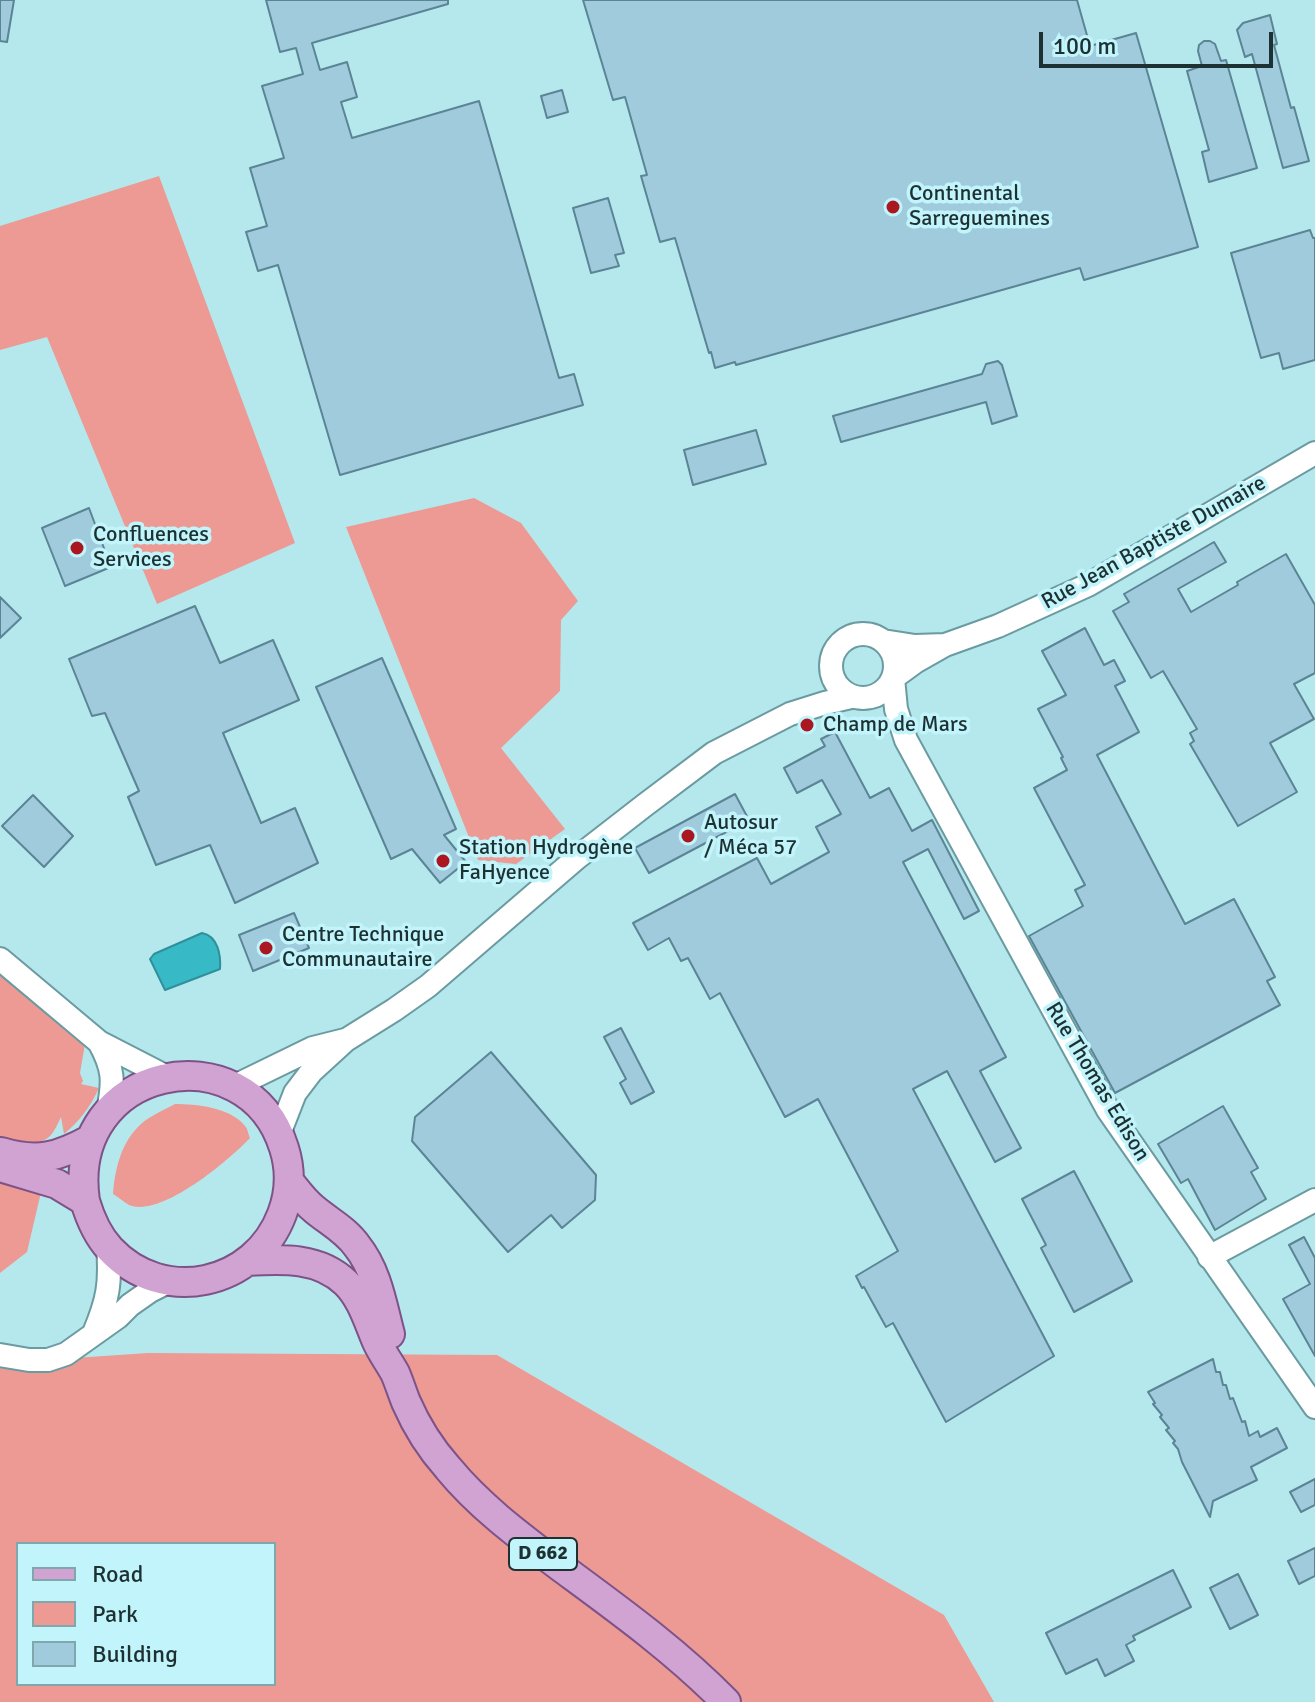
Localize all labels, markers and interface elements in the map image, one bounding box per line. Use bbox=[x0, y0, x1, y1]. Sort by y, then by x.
scale bar bbox=[1043, 16, 1277, 66]
text: 100 m bbox=[1053, 31, 1116, 61]
place label: Continental Sarreguemines bbox=[909, 181, 1050, 232]
marker: Continental Sarreguemines bbox=[884, 198, 902, 216]
street label: Rue Jean Baptiste Dumaire bbox=[1037, 470, 1271, 616]
place label: Confluences Services bbox=[93, 522, 209, 574]
marker: Confluences Services bbox=[68, 539, 86, 557]
place label: Champ de Mars bbox=[823, 712, 968, 738]
marker: Champ de Mars bbox=[798, 716, 816, 734]
place label: Autosur / Méca 57 bbox=[704, 810, 797, 862]
marker: Autosur / Méca 57 bbox=[679, 827, 697, 845]
place label: Station Hydrogène FaHyence bbox=[459, 835, 633, 886]
marker: Station Hydrogène FaHyence bbox=[434, 852, 452, 870]
place label: Centre Technique Communautaire bbox=[282, 922, 444, 974]
marker: Centre Technique Communautaire bbox=[257, 939, 275, 957]
street label: Rue Thomas Edison bbox=[1039, 998, 1155, 1166]
road number: D 662 bbox=[509, 1538, 577, 1570]
legend bbox=[16, 1542, 276, 1686]
text: Road bbox=[92, 1559, 143, 1589]
text: Park bbox=[92, 1599, 138, 1629]
text: Building bbox=[92, 1639, 178, 1669]

